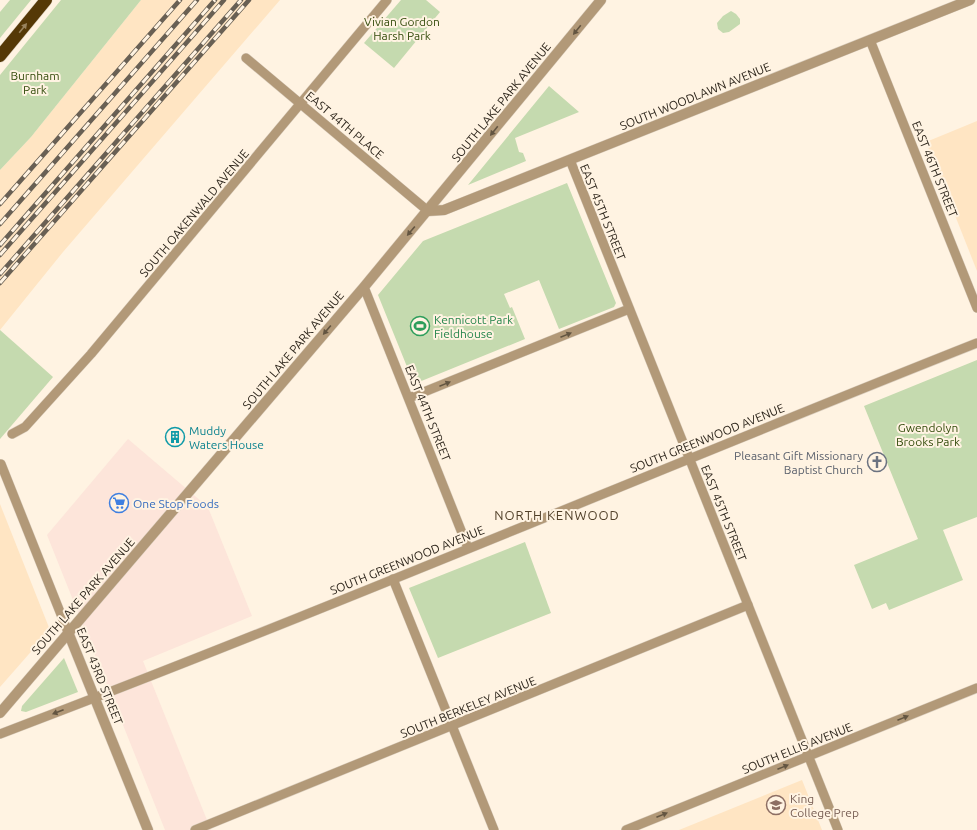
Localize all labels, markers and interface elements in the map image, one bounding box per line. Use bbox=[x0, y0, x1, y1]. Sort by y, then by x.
park label: Vivian Gordon Harsh Park bbox=[364, 15, 440, 42]
one-way arrow bbox=[18, 23, 27, 33]
one-way arrow bbox=[572, 25, 581, 36]
street label: SOUTH LAKE PARK AVENUE bbox=[449, 40, 553, 164]
street label: SOUTH WOODLAWN AVENUE bbox=[618, 60, 772, 132]
park label: Burnham Park bbox=[10, 69, 60, 96]
street label: EAST 44TH PLACE bbox=[304, 89, 387, 161]
street label: EAST 46TH STREET bbox=[910, 119, 960, 219]
one-way arrow bbox=[490, 125, 498, 136]
street label: SOUTH OAKENWALD AVENUE bbox=[137, 146, 251, 279]
street label: EAST 45TH STREET bbox=[578, 162, 628, 262]
one-way arrow bbox=[407, 225, 416, 236]
street label: SOUTH LAKE PARK AVENUE bbox=[240, 288, 346, 411]
place label: Kennicott Park Fieldhouse bbox=[434, 313, 513, 340]
sports icon: Kennicott Park Fieldhouse bbox=[409, 315, 431, 337]
one-way arrow bbox=[323, 325, 332, 336]
one-way arrow bbox=[560, 331, 572, 337]
street label: EAST 44TH STREET bbox=[403, 363, 453, 463]
one-way arrow bbox=[440, 380, 452, 386]
street label: SOUTH GREENWOOD AVENUE bbox=[628, 401, 786, 475]
park label: Gwendolyn Brooks Park bbox=[896, 421, 960, 448]
place label: Muddy Waters House bbox=[189, 424, 264, 451]
building icon: Muddy Waters House bbox=[164, 426, 186, 448]
place label: Pleasant Gift Missionary Baptist Church bbox=[734, 449, 863, 476]
church icon: Pleasant Gift Missionary Baptist Church bbox=[866, 451, 888, 473]
street label: EAST 45TH STREET bbox=[699, 463, 749, 563]
supermarket icon: One Stop Foods bbox=[108, 492, 130, 514]
place label: One Stop Foods bbox=[133, 497, 219, 510]
district label: NORTH KENWOOD bbox=[494, 508, 620, 522]
street label: SOUTH GREENWOOD AVENUE bbox=[328, 523, 486, 597]
street label: SOUTH LAKE PARK AVENUE bbox=[29, 535, 137, 657]
street label: EAST 43RD STREET bbox=[75, 626, 126, 727]
street label: SOUTH BERKELEY AVENUE bbox=[398, 674, 538, 740]
one-way arrow bbox=[52, 709, 64, 715]
one-way arrow bbox=[898, 715, 910, 721]
street label: SOUTH ELLIS AVENUE bbox=[740, 720, 854, 776]
one-way arrow bbox=[777, 763, 789, 769]
place label: King College Prep bbox=[790, 792, 859, 819]
school or university icon: King College Prep bbox=[765, 794, 787, 816]
one-way arrow bbox=[656, 812, 668, 819]

